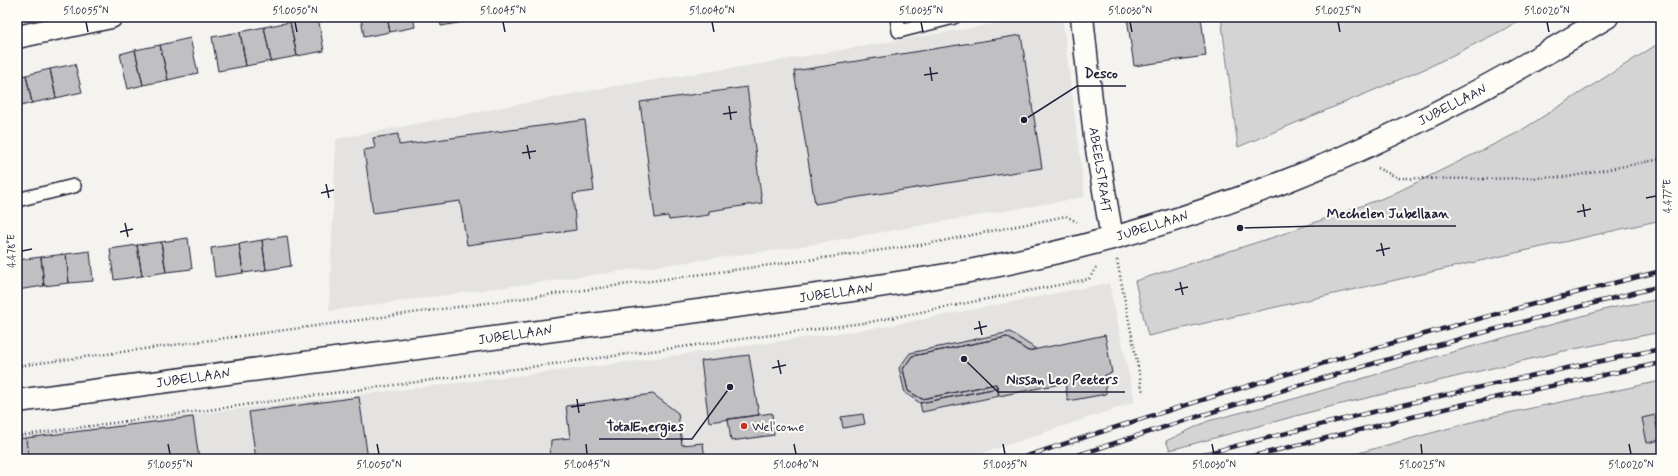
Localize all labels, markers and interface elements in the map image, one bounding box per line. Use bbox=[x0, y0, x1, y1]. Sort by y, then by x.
text: 51.0055°N bbox=[63, 4, 109, 18]
text: 51.0050°N bbox=[272, 4, 318, 18]
text: 51.0045°N bbox=[480, 4, 526, 18]
text: 51.0040°N bbox=[689, 4, 735, 18]
text: 51.0035°N bbox=[899, 4, 943, 18]
text: 51.0030°N bbox=[1108, 4, 1152, 18]
text: 51.0025°N bbox=[1315, 4, 1361, 18]
text: 51.0020°N bbox=[1524, 4, 1570, 18]
callout: Desco bbox=[1077, 60, 1126, 86]
text: Desco bbox=[1084, 65, 1118, 83]
street label: JUBELLAAN bbox=[1415, 81, 1490, 130]
street label: ABEELSTRAAT bbox=[1084, 126, 1115, 215]
text: 4.477°E bbox=[1661, 179, 1675, 213]
callout: Mechelen Jubellaan bbox=[1319, 200, 1456, 226]
text: Mechelen Jubellaan bbox=[1327, 205, 1450, 223]
street label: JUBELLAAN bbox=[1114, 207, 1191, 246]
text: 4.478°E bbox=[5, 234, 19, 268]
street label: JUBELLAAN bbox=[798, 280, 874, 307]
street label: JUBELLAAN bbox=[477, 322, 553, 349]
street label: JUBELLAAN bbox=[155, 365, 231, 392]
callout: Nissan Leo Peeters bbox=[998, 366, 1125, 392]
text: Nissan Leo Peeters bbox=[1006, 371, 1119, 389]
callout: TotalEnergies bbox=[599, 413, 692, 439]
text: TotalEnergies bbox=[606, 418, 684, 438]
place label: Wel'come bbox=[752, 419, 805, 436]
marker: Wel'come bbox=[739, 421, 749, 431]
text: 51.0055°N bbox=[147, 458, 193, 472]
text: 51.0050°N bbox=[356, 458, 402, 472]
text: 51.0045°N bbox=[564, 458, 610, 472]
text: 51.0040°N bbox=[773, 458, 819, 472]
text: 51.0035°N bbox=[983, 458, 1027, 472]
text: 51.0030°N bbox=[1192, 458, 1236, 472]
text: 51.0025°N bbox=[1399, 458, 1445, 472]
text: 51.0020°N bbox=[1608, 458, 1654, 472]

